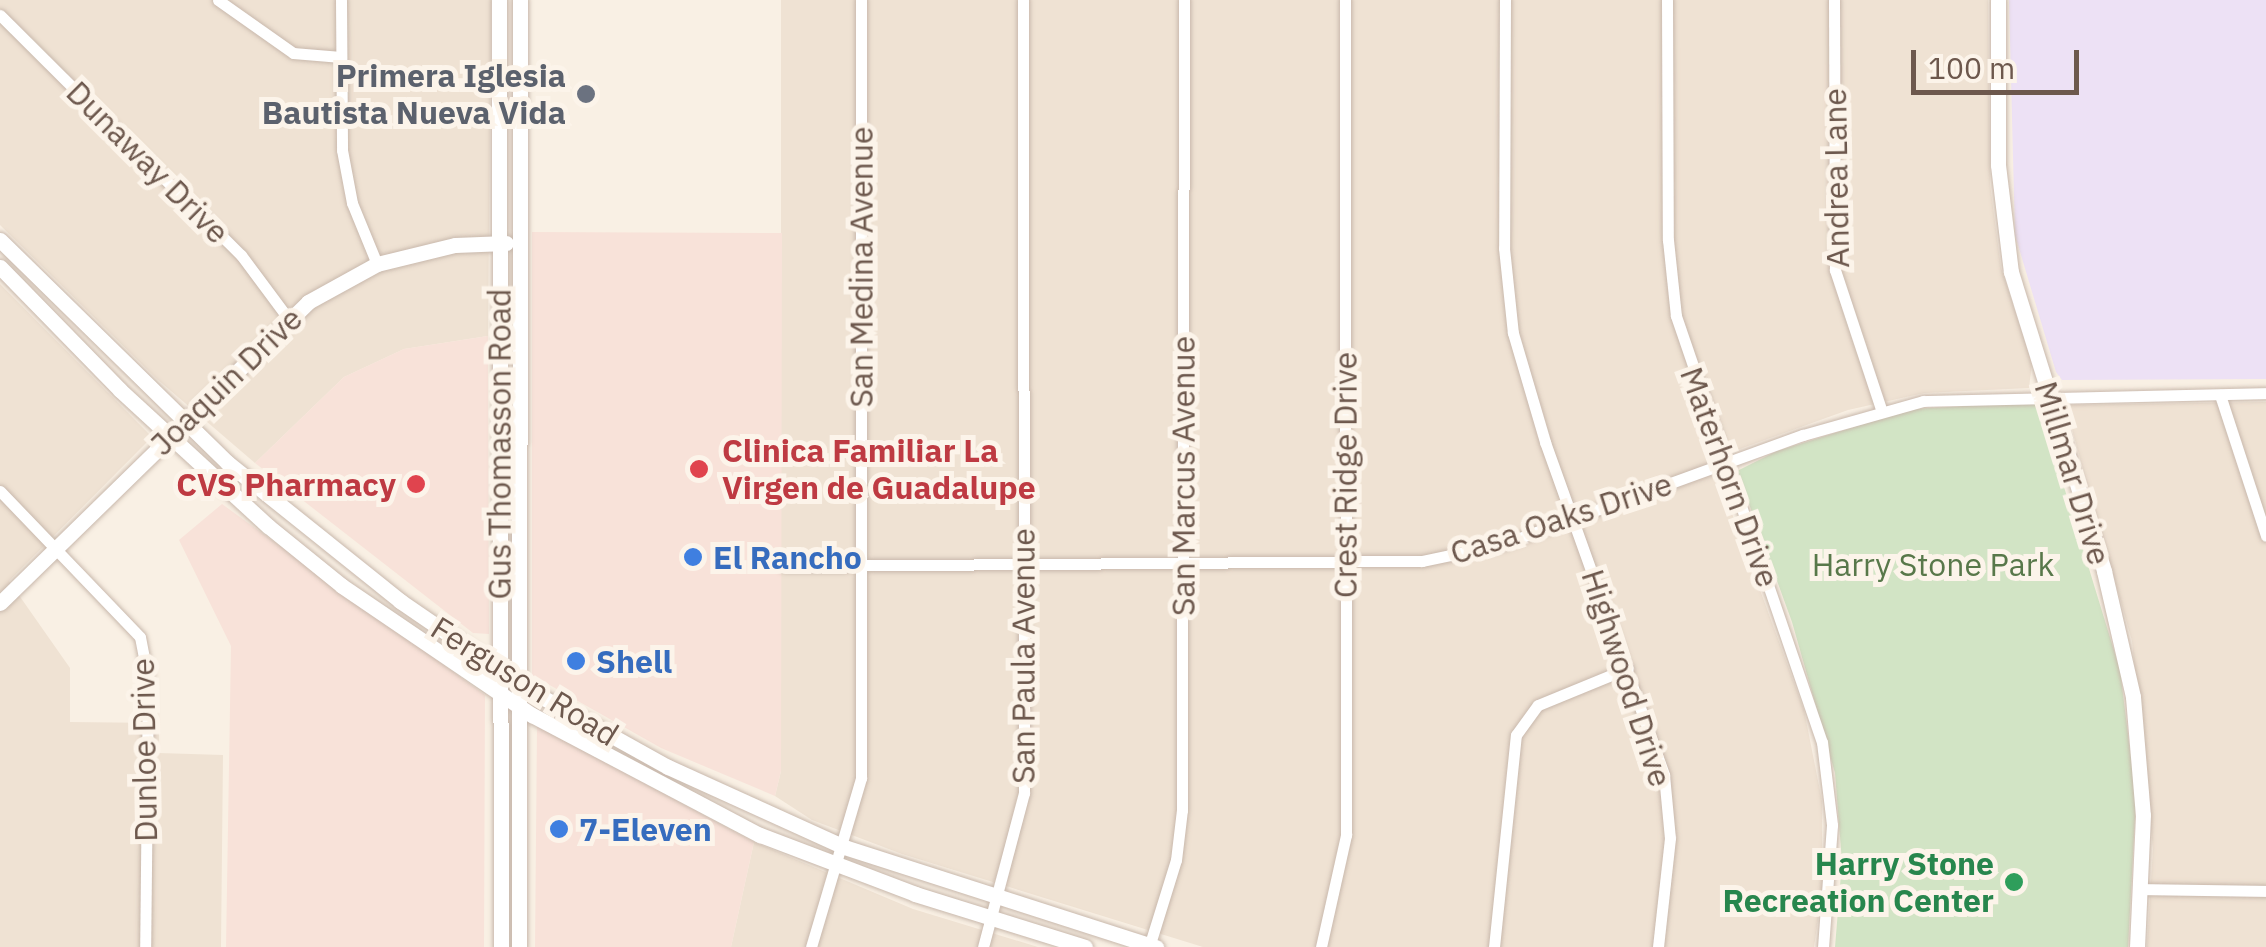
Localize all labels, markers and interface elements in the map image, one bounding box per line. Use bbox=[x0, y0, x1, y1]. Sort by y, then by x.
scale bar bbox=[1916, 30, 2084, 92]
text: 100 m bbox=[1928, 48, 2015, 87]
place label: Primera Iglesia Bautista Nueva Vida bbox=[262, 57, 566, 132]
street label: Dunaway Drive bbox=[59, 73, 237, 251]
marker: Primera Iglesia Bautista Nueva Vida bbox=[575, 83, 597, 105]
street label: Andrea Lane bbox=[1815, 88, 1857, 268]
street label: San Medina Avenue bbox=[842, 126, 880, 408]
street label: Gus Thomasson Road bbox=[480, 288, 518, 600]
street label: Joaquin Drive bbox=[142, 299, 310, 463]
street label: San Marcus Avenue bbox=[1164, 336, 1202, 616]
street label: Crest Ridge Drive bbox=[1326, 352, 1364, 598]
street label: Materhorn Drive bbox=[1672, 362, 1788, 592]
street label: Millmar Drive bbox=[2027, 377, 2119, 569]
place label: Clinica Familiar La Virgen de Guadalupe bbox=[722, 432, 1036, 507]
marker: Clinica Familiar La Virgen de Guadalupe bbox=[686, 456, 712, 482]
street label: Casa Oaks Drive bbox=[1445, 464, 1677, 572]
place label: CVS Pharmacy bbox=[176, 465, 396, 503]
marker: CVS Pharmacy bbox=[405, 473, 427, 495]
street label: San Paula Avenue bbox=[1004, 528, 1042, 784]
place label: El Rancho bbox=[713, 538, 862, 576]
park label: Harry Stone Park bbox=[1812, 545, 2054, 583]
marker: El Rancho bbox=[682, 546, 704, 568]
street label: Highwood Drive bbox=[1574, 565, 1680, 791]
street label: Ferguson Road bbox=[424, 608, 626, 754]
place label: Shell bbox=[596, 642, 672, 680]
marker: Shell bbox=[565, 650, 587, 672]
street label: Dunloe Drive bbox=[123, 658, 165, 842]
place label: 7-Eleven bbox=[579, 810, 712, 848]
marker: 7-Eleven bbox=[548, 818, 570, 840]
place label: Harry Stone Recreation Center bbox=[1723, 845, 1994, 920]
marker: Harry Stone Recreation Center bbox=[2003, 871, 2025, 893]

